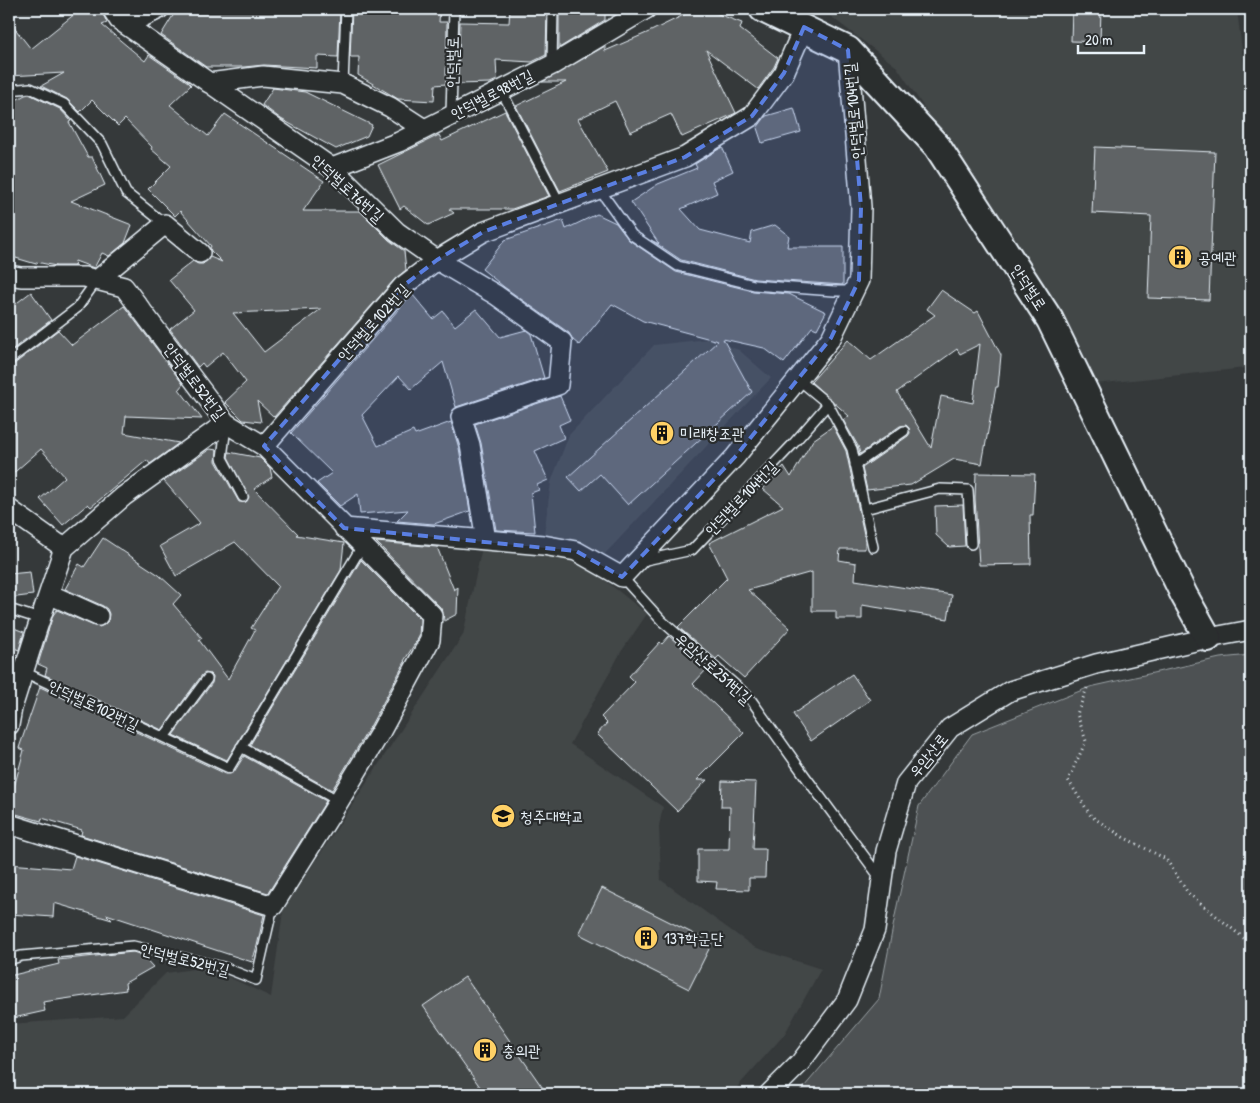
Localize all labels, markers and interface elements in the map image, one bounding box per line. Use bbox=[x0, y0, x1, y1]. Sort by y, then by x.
scale bar bbox=[1078, 22, 1144, 54]
text: 20 m bbox=[1085, 29, 1112, 50]
street label: 안덕벌로 bbox=[441, 36, 463, 88]
street label: 안덕벌로104번길 bbox=[838, 62, 868, 160]
street label: 안덕벌로98번길 bbox=[447, 64, 537, 124]
street label: 안덕벌로76번길 bbox=[307, 149, 389, 227]
building icon: 공예관 bbox=[1167, 244, 1193, 270]
place label: 공예관 bbox=[1198, 246, 1237, 268]
street label: 안덕벌로 bbox=[1006, 259, 1052, 315]
street label: 안덕벌로102번길 bbox=[332, 278, 414, 366]
street label: 안덕벌로52번길 bbox=[159, 338, 231, 424]
building icon: 미래창조관 bbox=[649, 420, 675, 446]
place label: 미래창조관 bbox=[680, 422, 745, 444]
street label: 안덕벌로104번길 bbox=[700, 456, 782, 540]
street label: 우암산로251번길 bbox=[670, 627, 758, 709]
street label: 안덕벌로102번길 bbox=[45, 674, 143, 736]
street label: 우암산로 bbox=[903, 728, 953, 782]
school or university icon: 청주대학교 bbox=[490, 803, 516, 829]
place label: 청주대학교 bbox=[520, 805, 584, 827]
building icon: 137학군단 bbox=[633, 925, 659, 951]
place label: 137학군단 bbox=[664, 927, 724, 949]
street label: 안덕벌로52번길 bbox=[138, 937, 232, 981]
building icon: 충의관 bbox=[472, 1037, 498, 1063]
place label: 충의관 bbox=[502, 1039, 541, 1061]

